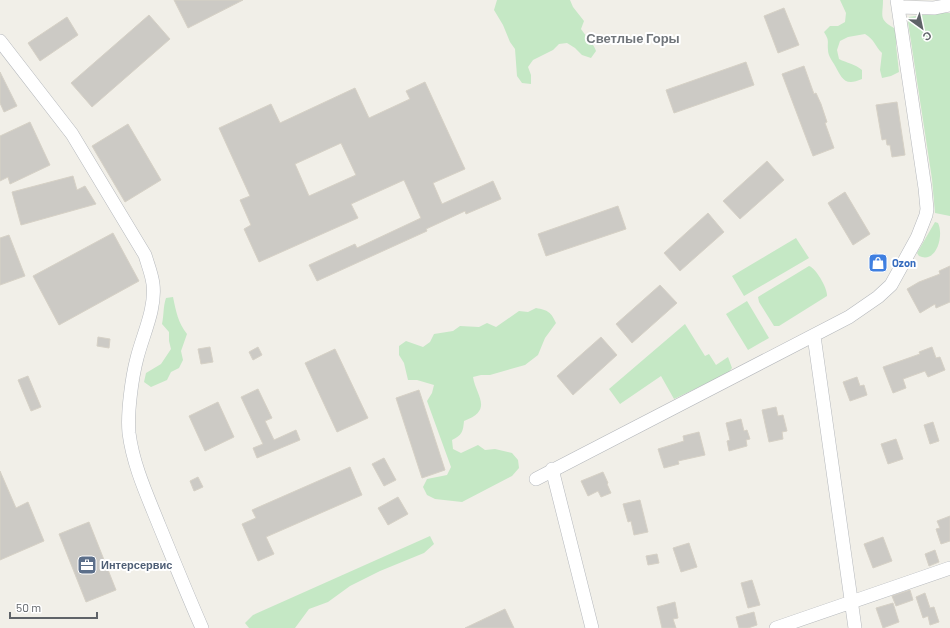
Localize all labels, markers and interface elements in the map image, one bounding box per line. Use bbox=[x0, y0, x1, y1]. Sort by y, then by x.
north arrow bbox=[902, 8, 942, 48]
text: С bbox=[921, 29, 935, 44]
district label: Светлые Горы bbox=[586, 30, 680, 46]
shop icon: Ozon bbox=[867, 252, 889, 274]
place label: Ozon bbox=[892, 256, 916, 269]
office icon: Интерсервис bbox=[76, 554, 98, 576]
place label: Интерсервис bbox=[101, 558, 172, 571]
scale bar bbox=[10, 594, 97, 620]
text: 50 m bbox=[16, 600, 41, 614]

